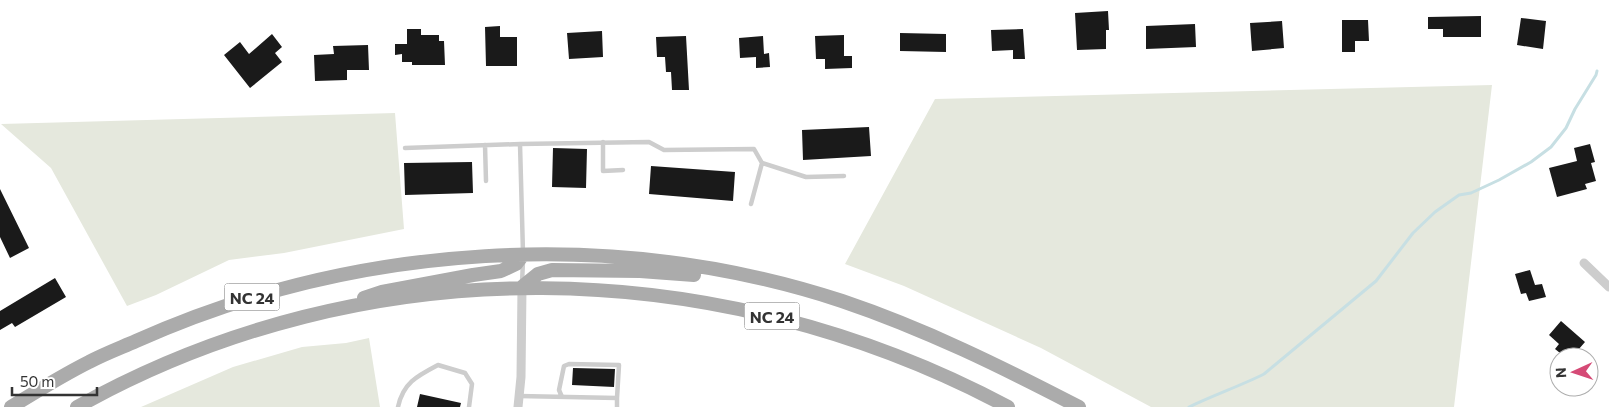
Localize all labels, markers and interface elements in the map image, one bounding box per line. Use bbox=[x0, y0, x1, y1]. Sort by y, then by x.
road number: NC 24 bbox=[224, 284, 280, 310]
road number: NC 24 bbox=[744, 302, 800, 330]
north arrow bbox=[1549, 347, 1599, 397]
scale bar bbox=[12, 364, 98, 396]
text: N bbox=[1552, 367, 1569, 378]
text: 50 m bbox=[20, 372, 54, 390]

